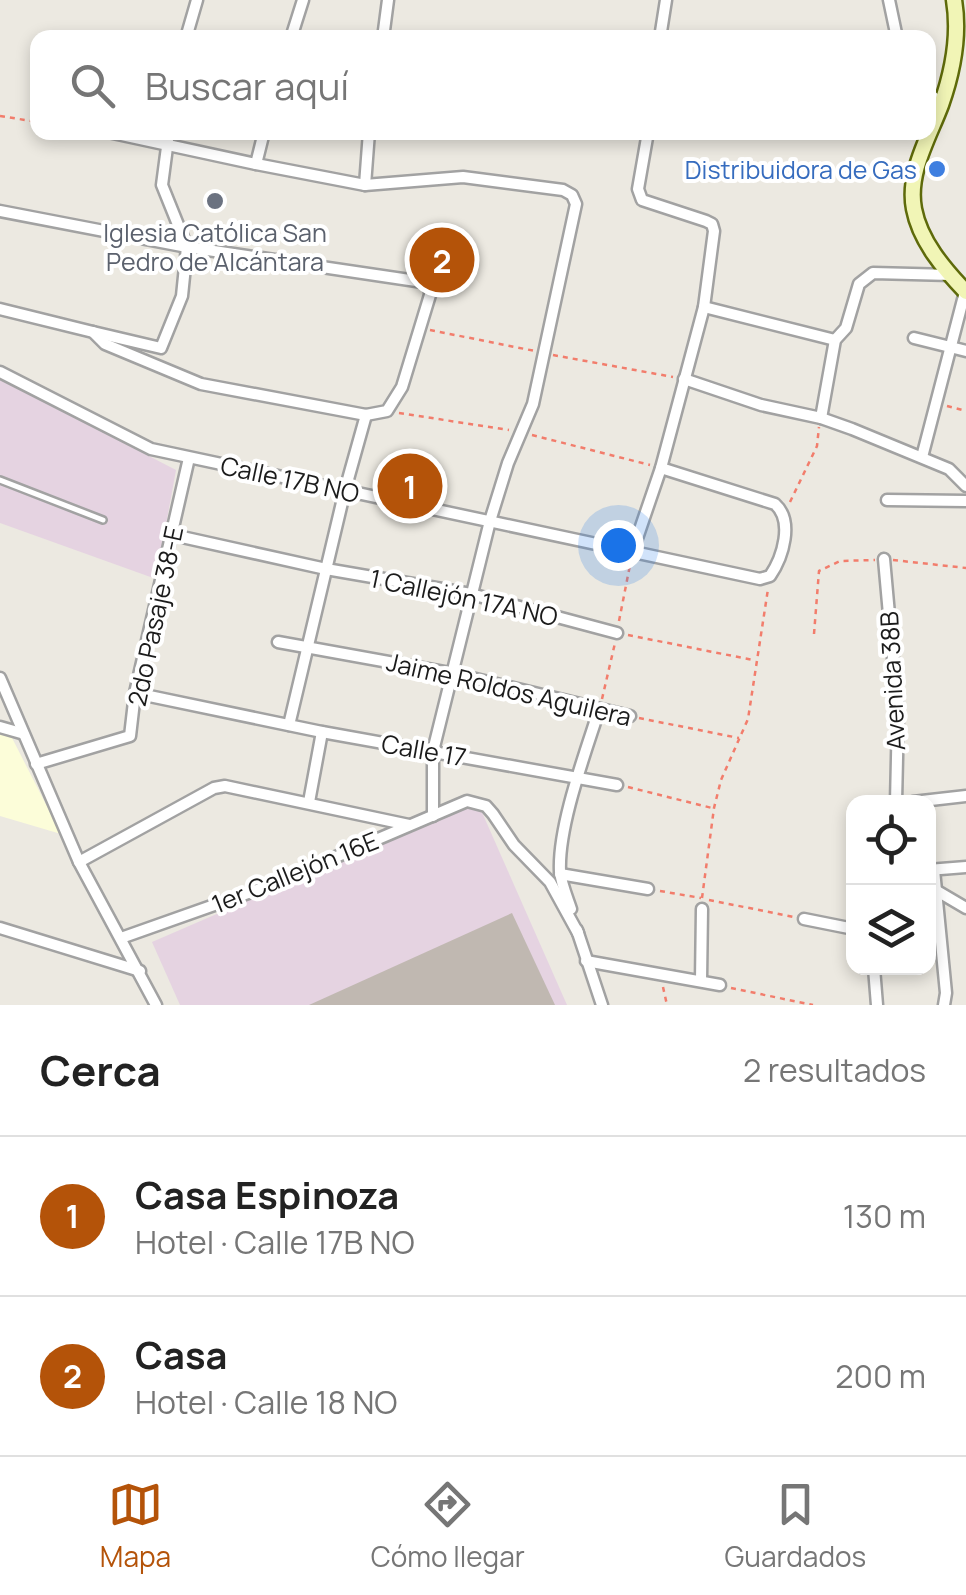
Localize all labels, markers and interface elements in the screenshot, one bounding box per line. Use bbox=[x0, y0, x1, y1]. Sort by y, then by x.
search box bbox=[30, 30, 936, 140]
icon: search bbox=[65, 58, 120, 113]
text: Buscar aquí bbox=[145, 59, 349, 111]
place label: Distribuidora de Gas bbox=[685, 152, 917, 187]
marker: Distribuidora de Gas bbox=[926, 158, 948, 180]
marker: Iglesia Católica San Pedro de Alcántara bbox=[204, 190, 226, 212]
place label: Iglesia Católica San Pedro de Alcántara bbox=[103, 215, 327, 279]
pin: 2 bbox=[410, 222, 474, 298]
street label: Calle 17B NO bbox=[217, 447, 363, 511]
pin: 1 bbox=[378, 448, 442, 524]
your location bbox=[593, 520, 644, 571]
street label: 2do Pasaje 38-E bbox=[119, 523, 191, 709]
street label: 1 Callejón 17A NO bbox=[367, 560, 561, 634]
street label: Avenida 38B bbox=[871, 611, 913, 751]
street label: Jaime Roldos Aguilera bbox=[383, 644, 635, 734]
street label: Calle 17 bbox=[379, 725, 469, 775]
map controls bbox=[846, 795, 936, 975]
button: locate bbox=[846, 795, 936, 885]
street label: 1er Callejón 16E bbox=[206, 823, 384, 921]
button: layers bbox=[846, 885, 936, 975]
text: Cerca bbox=[40, 1041, 161, 1099]
text: 2 resultados bbox=[743, 1048, 926, 1092]
text: Casa Espinoza bbox=[135, 1168, 399, 1220]
text: 1 bbox=[65, 1194, 80, 1238]
text: 130 m bbox=[843, 1194, 926, 1238]
text: Hotel · Calle 17B NO bbox=[135, 1220, 415, 1264]
text: Casa bbox=[135, 1328, 227, 1380]
text: 2 bbox=[63, 1354, 82, 1398]
text: 200 m bbox=[835, 1354, 926, 1398]
text: Hotel · Calle 18 NO bbox=[135, 1380, 397, 1424]
tab: Mapa bbox=[100, 1477, 171, 1575]
tab: Cómo llegar bbox=[371, 1477, 525, 1575]
tab: Guardados bbox=[725, 1477, 866, 1575]

